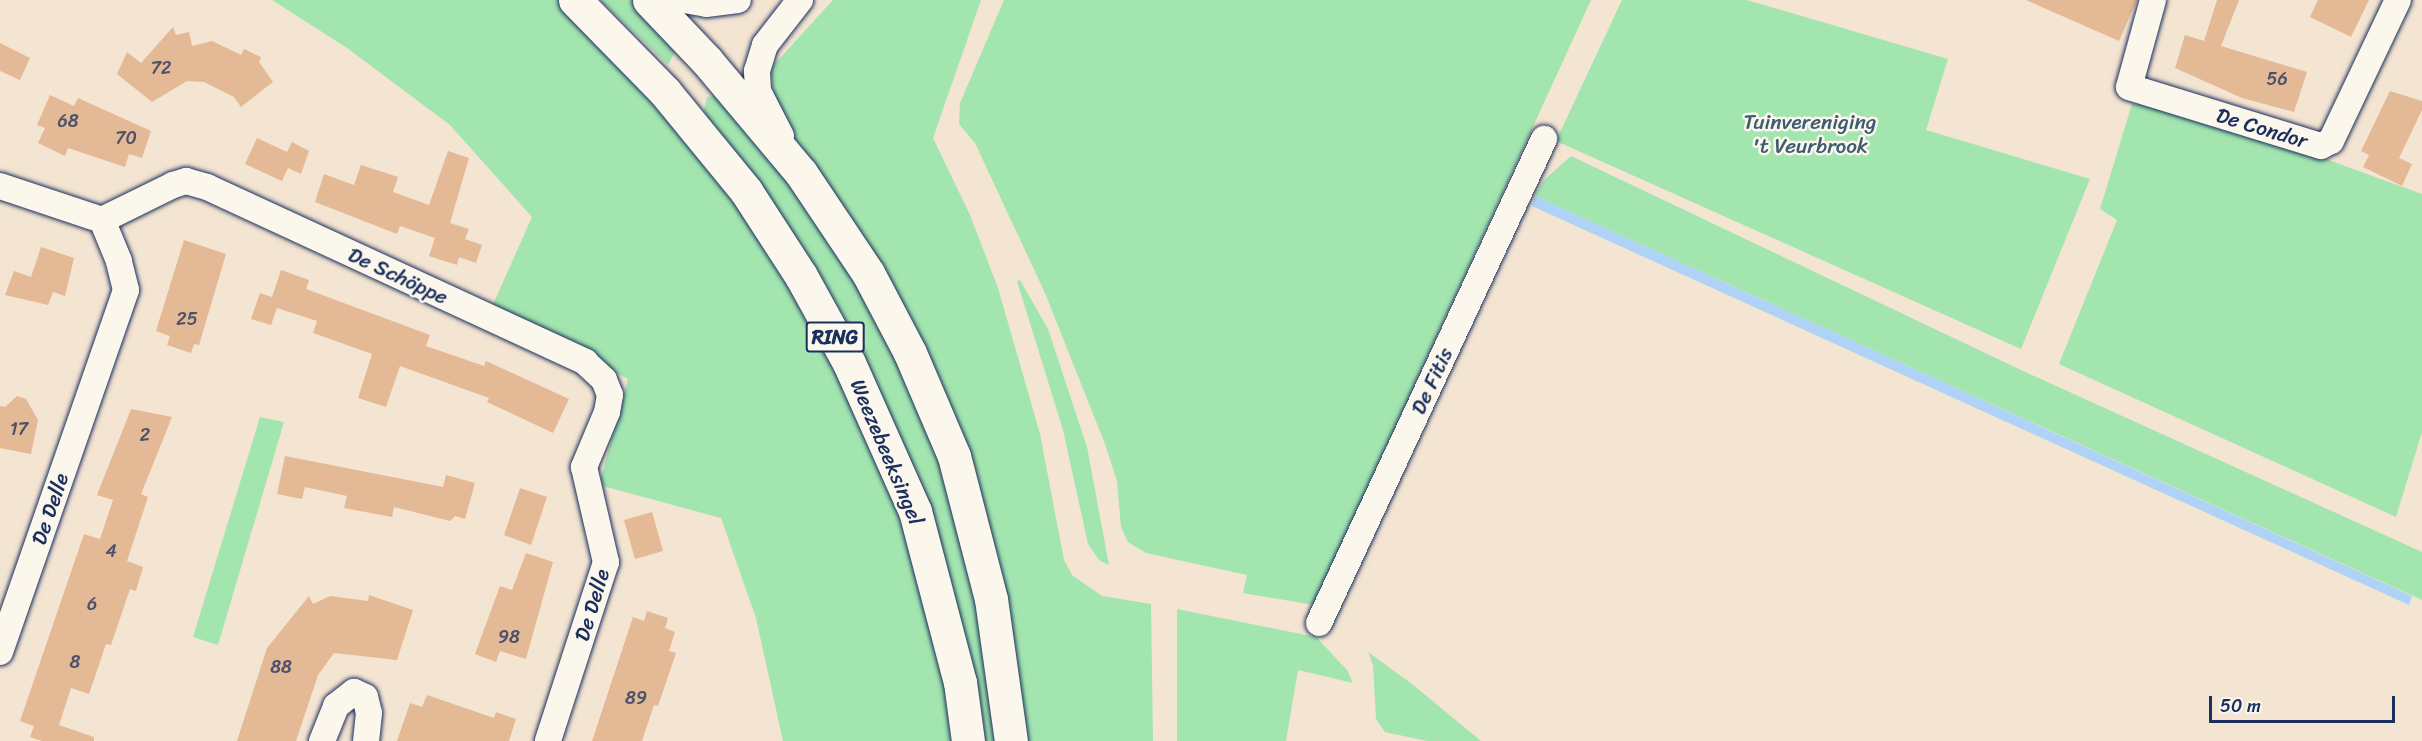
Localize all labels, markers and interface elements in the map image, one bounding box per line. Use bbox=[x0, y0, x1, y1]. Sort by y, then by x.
house number: 72 bbox=[151, 57, 171, 79]
house number: 56 bbox=[2266, 68, 2288, 90]
street label: De Condor bbox=[2213, 102, 2311, 154]
park label: Tuinvereniging 't Veurbrook bbox=[1744, 109, 1876, 159]
house number: 68 bbox=[57, 110, 79, 132]
house number: 70 bbox=[115, 127, 137, 149]
street label: De Schöppe bbox=[344, 242, 452, 310]
house number: 25 bbox=[176, 308, 198, 330]
road number: RING bbox=[805, 320, 865, 354]
street label: De Fitis bbox=[1406, 344, 1458, 418]
street label: Weezebeeksingel bbox=[845, 375, 929, 529]
house number: 17 bbox=[10, 418, 28, 440]
house number: 2 bbox=[140, 424, 150, 446]
street label: De Delle bbox=[26, 469, 74, 549]
house number: 4 bbox=[105, 540, 117, 562]
street label: De Delle bbox=[569, 565, 615, 645]
house number: 6 bbox=[87, 593, 97, 615]
house number: 98 bbox=[498, 626, 520, 648]
house number: 8 bbox=[70, 651, 80, 673]
house number: 88 bbox=[270, 656, 292, 678]
scale bar bbox=[2212, 684, 2398, 722]
house number: 89 bbox=[625, 687, 647, 709]
text: 50 m bbox=[2220, 690, 2261, 722]

